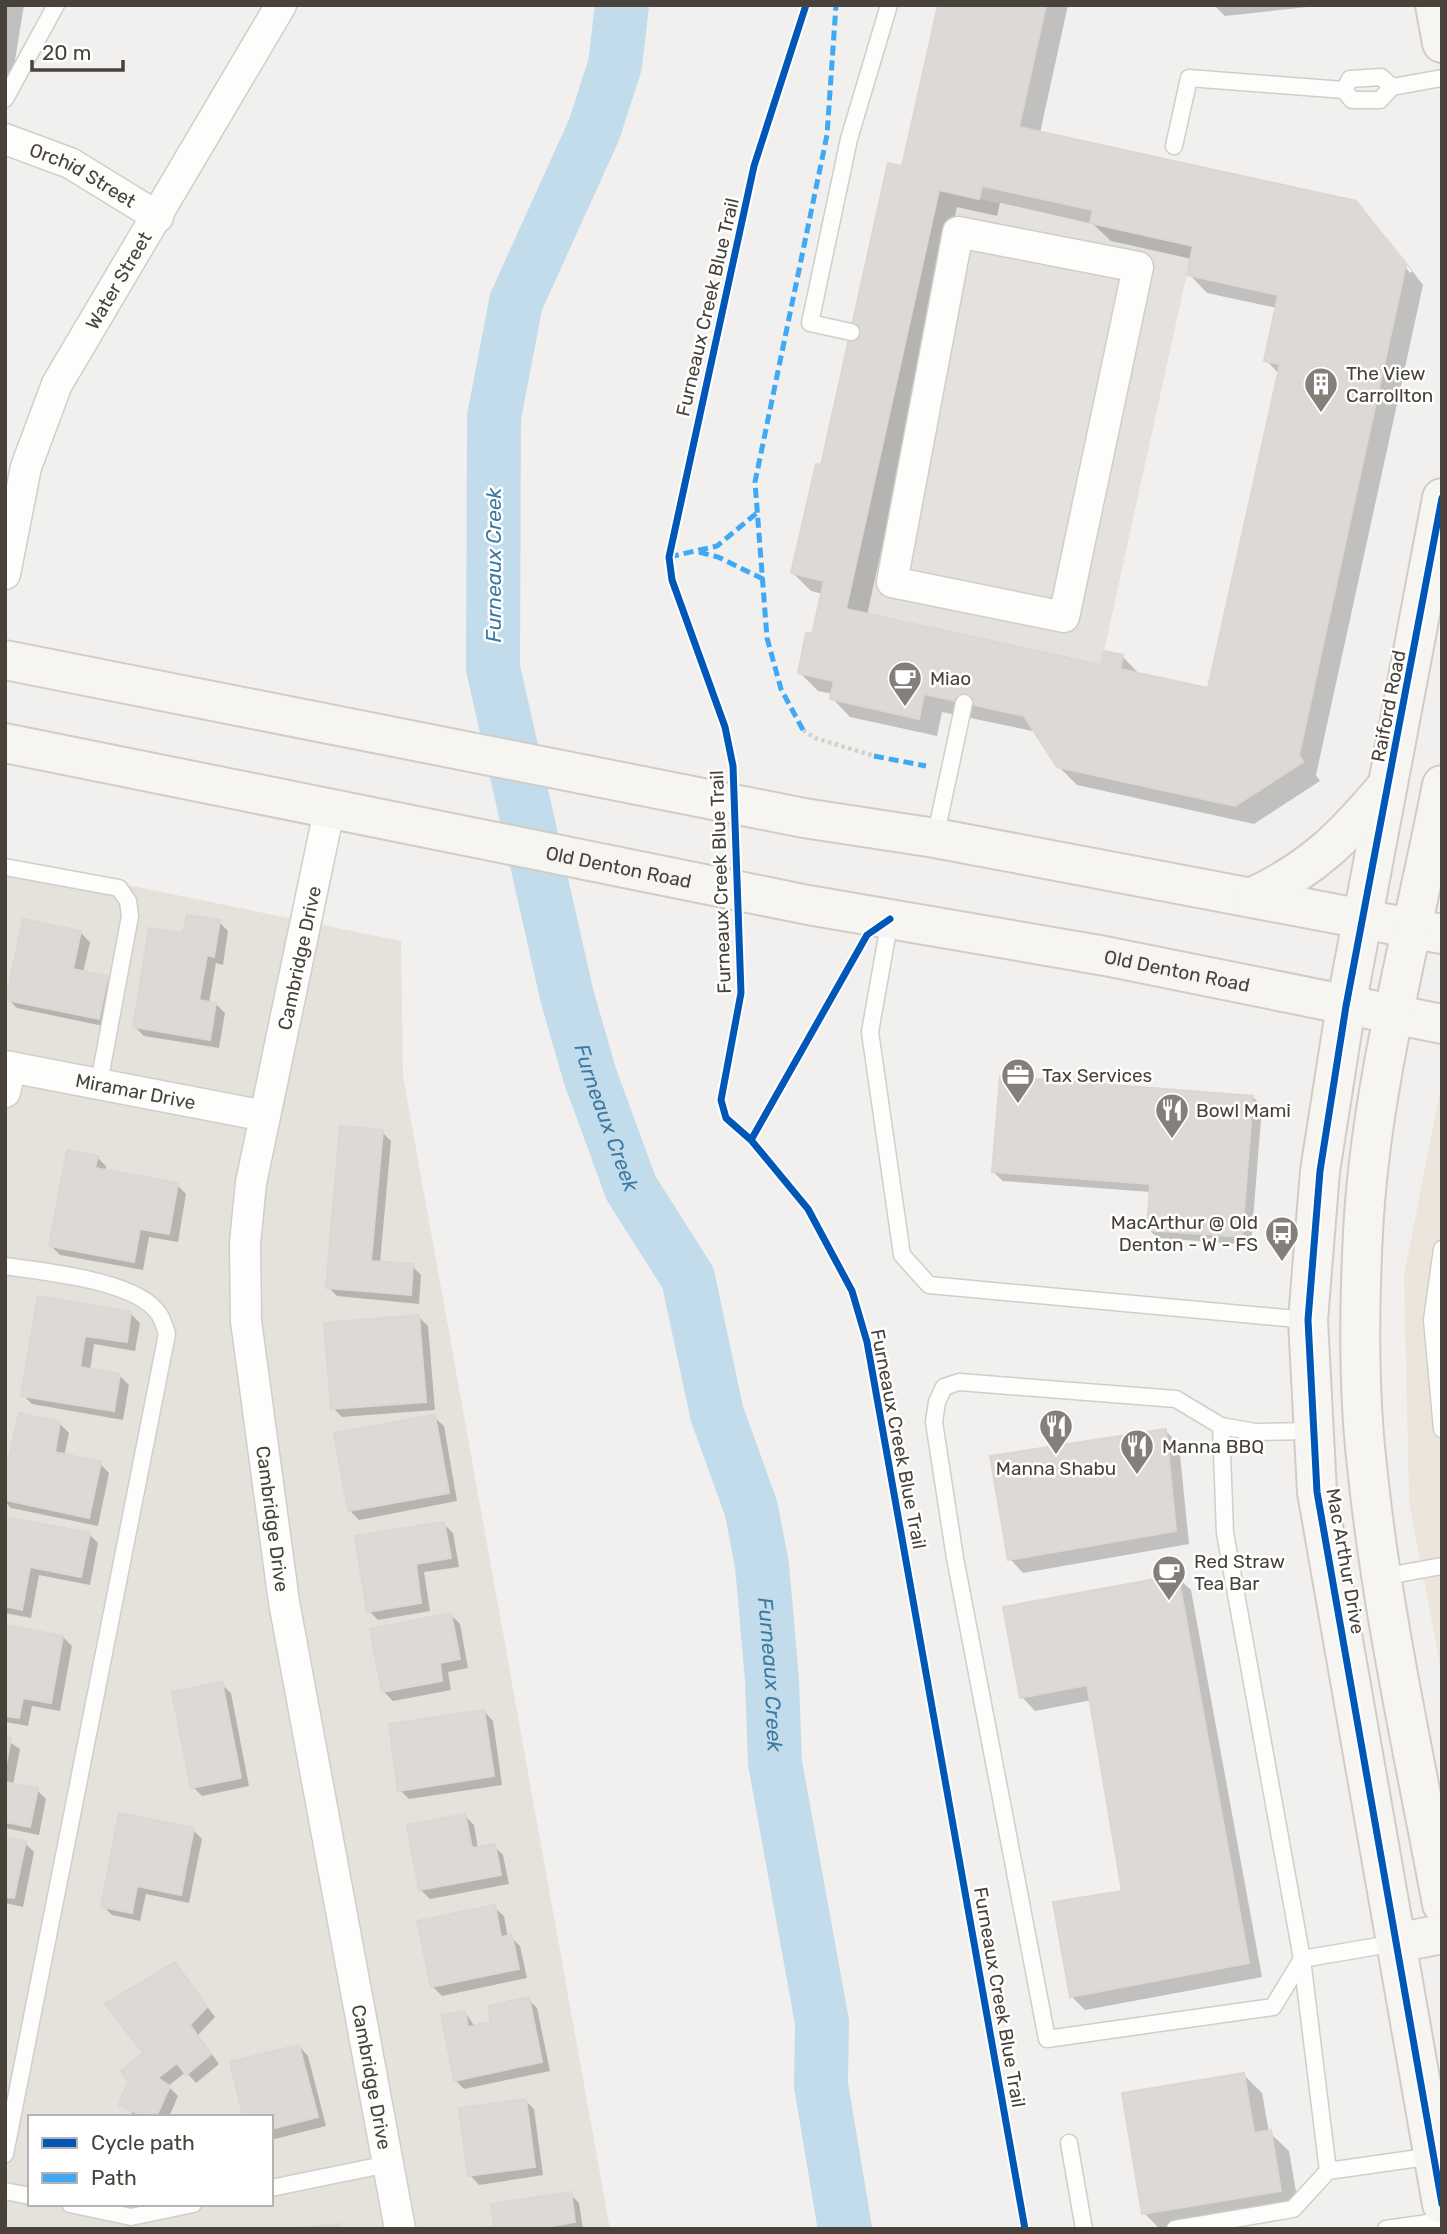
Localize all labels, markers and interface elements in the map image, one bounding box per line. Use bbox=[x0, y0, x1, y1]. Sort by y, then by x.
scale bar bbox=[32, 28, 122, 72]
text: 20 m bbox=[42, 40, 91, 65]
street label: Orchid Street bbox=[26, 138, 141, 213]
street label: Furneaux Creek Blue Trail bbox=[671, 196, 744, 419]
street label: Water Street bbox=[81, 227, 157, 334]
place label: The View Carrollton bbox=[1346, 362, 1433, 407]
building icon: The View Carrollton bbox=[1302, 365, 1340, 414]
water label: Furneaux Creek bbox=[481, 486, 506, 642]
street label: Raiford Road bbox=[1366, 648, 1411, 764]
cafe icon: Miao bbox=[886, 659, 924, 708]
place label: Miao bbox=[930, 667, 971, 690]
street label: Furneaux Creek Blue Trail bbox=[705, 770, 736, 994]
street label: Old Denton Road bbox=[544, 841, 693, 893]
street label: Cambridge Drive bbox=[273, 884, 326, 1032]
street label: Old Denton Road bbox=[1102, 945, 1252, 997]
water label: Furneaux Creek bbox=[569, 1041, 645, 1196]
office icon: Tax Services bbox=[999, 1056, 1037, 1105]
place label: Tax Services bbox=[1042, 1064, 1152, 1087]
street label: Miramar Drive bbox=[73, 1069, 198, 1114]
restaurant icon: Bowl Mami bbox=[1153, 1091, 1191, 1140]
place label: Bowl Mami bbox=[1196, 1099, 1291, 1122]
place label: MacArthur @ Old Denton - W - FS bbox=[1111, 1211, 1258, 1256]
bus stop icon: MacArthur @ Old Denton - W - FS bbox=[1263, 1214, 1301, 1263]
street label: Furneaux Creek Blue Trail bbox=[866, 1327, 931, 1551]
restaurant icon: Manna Shabu bbox=[1037, 1407, 1075, 1456]
restaurant icon: Manna BBQ bbox=[1118, 1427, 1156, 1476]
place label: Manna BBQ bbox=[1162, 1435, 1264, 1458]
street label: Cambridge Drive bbox=[251, 1444, 293, 1593]
place label: Manna Shabu bbox=[996, 1457, 1116, 1480]
street label: Mac Arthur Drive bbox=[1321, 1486, 1370, 1636]
place label: Red Straw Tea Bar bbox=[1194, 1550, 1285, 1595]
cafe icon: Red Straw Tea Bar bbox=[1150, 1553, 1188, 1602]
water label: Furneaux Creek bbox=[753, 1596, 788, 1754]
street label: Furneaux Creek Blue Trail bbox=[969, 1885, 1030, 2109]
street label: Cambridge Drive bbox=[347, 2003, 396, 2151]
legend bbox=[28, 2115, 273, 2206]
text: Cycle path bbox=[91, 2130, 195, 2155]
text: Path bbox=[91, 2165, 137, 2190]

